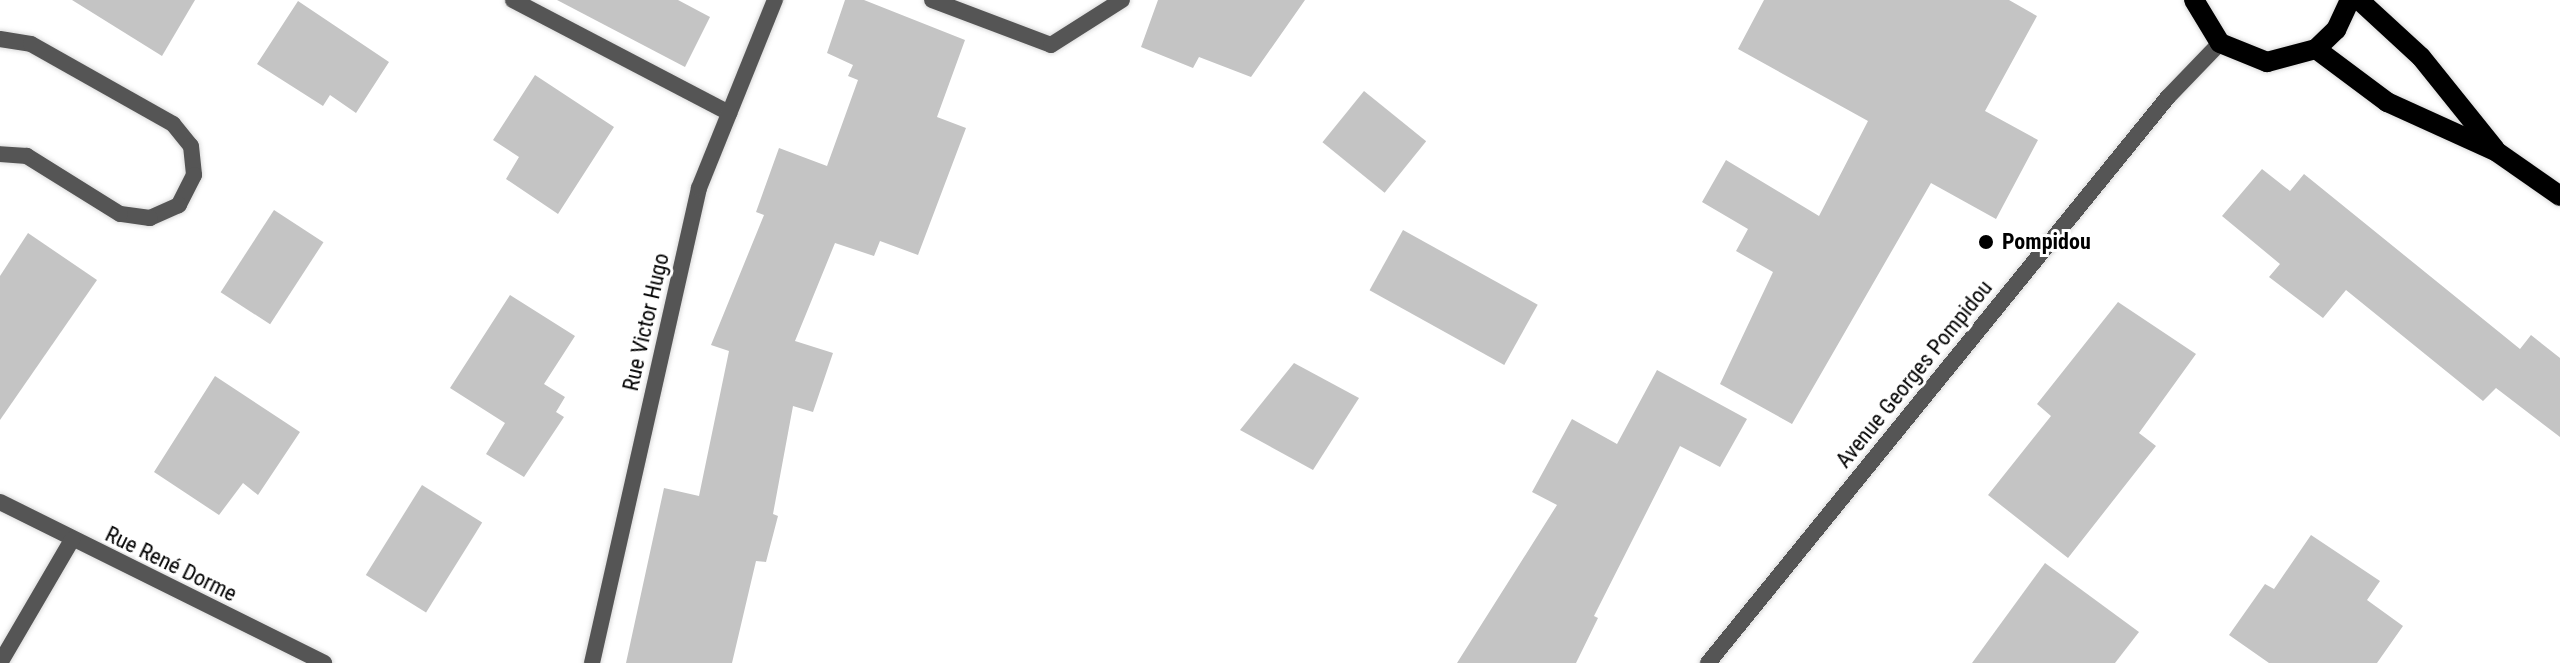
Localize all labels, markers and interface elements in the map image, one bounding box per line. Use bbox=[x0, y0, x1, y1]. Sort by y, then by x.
place label: Pompidou bbox=[2002, 229, 2091, 255]
marker: Pompidou bbox=[1977, 233, 1995, 251]
street label: Rue Victor Hugo bbox=[617, 251, 675, 393]
street label: Avenue Georges Pompidou bbox=[1830, 275, 1998, 473]
street label: Rue René Dorme bbox=[101, 521, 241, 607]

